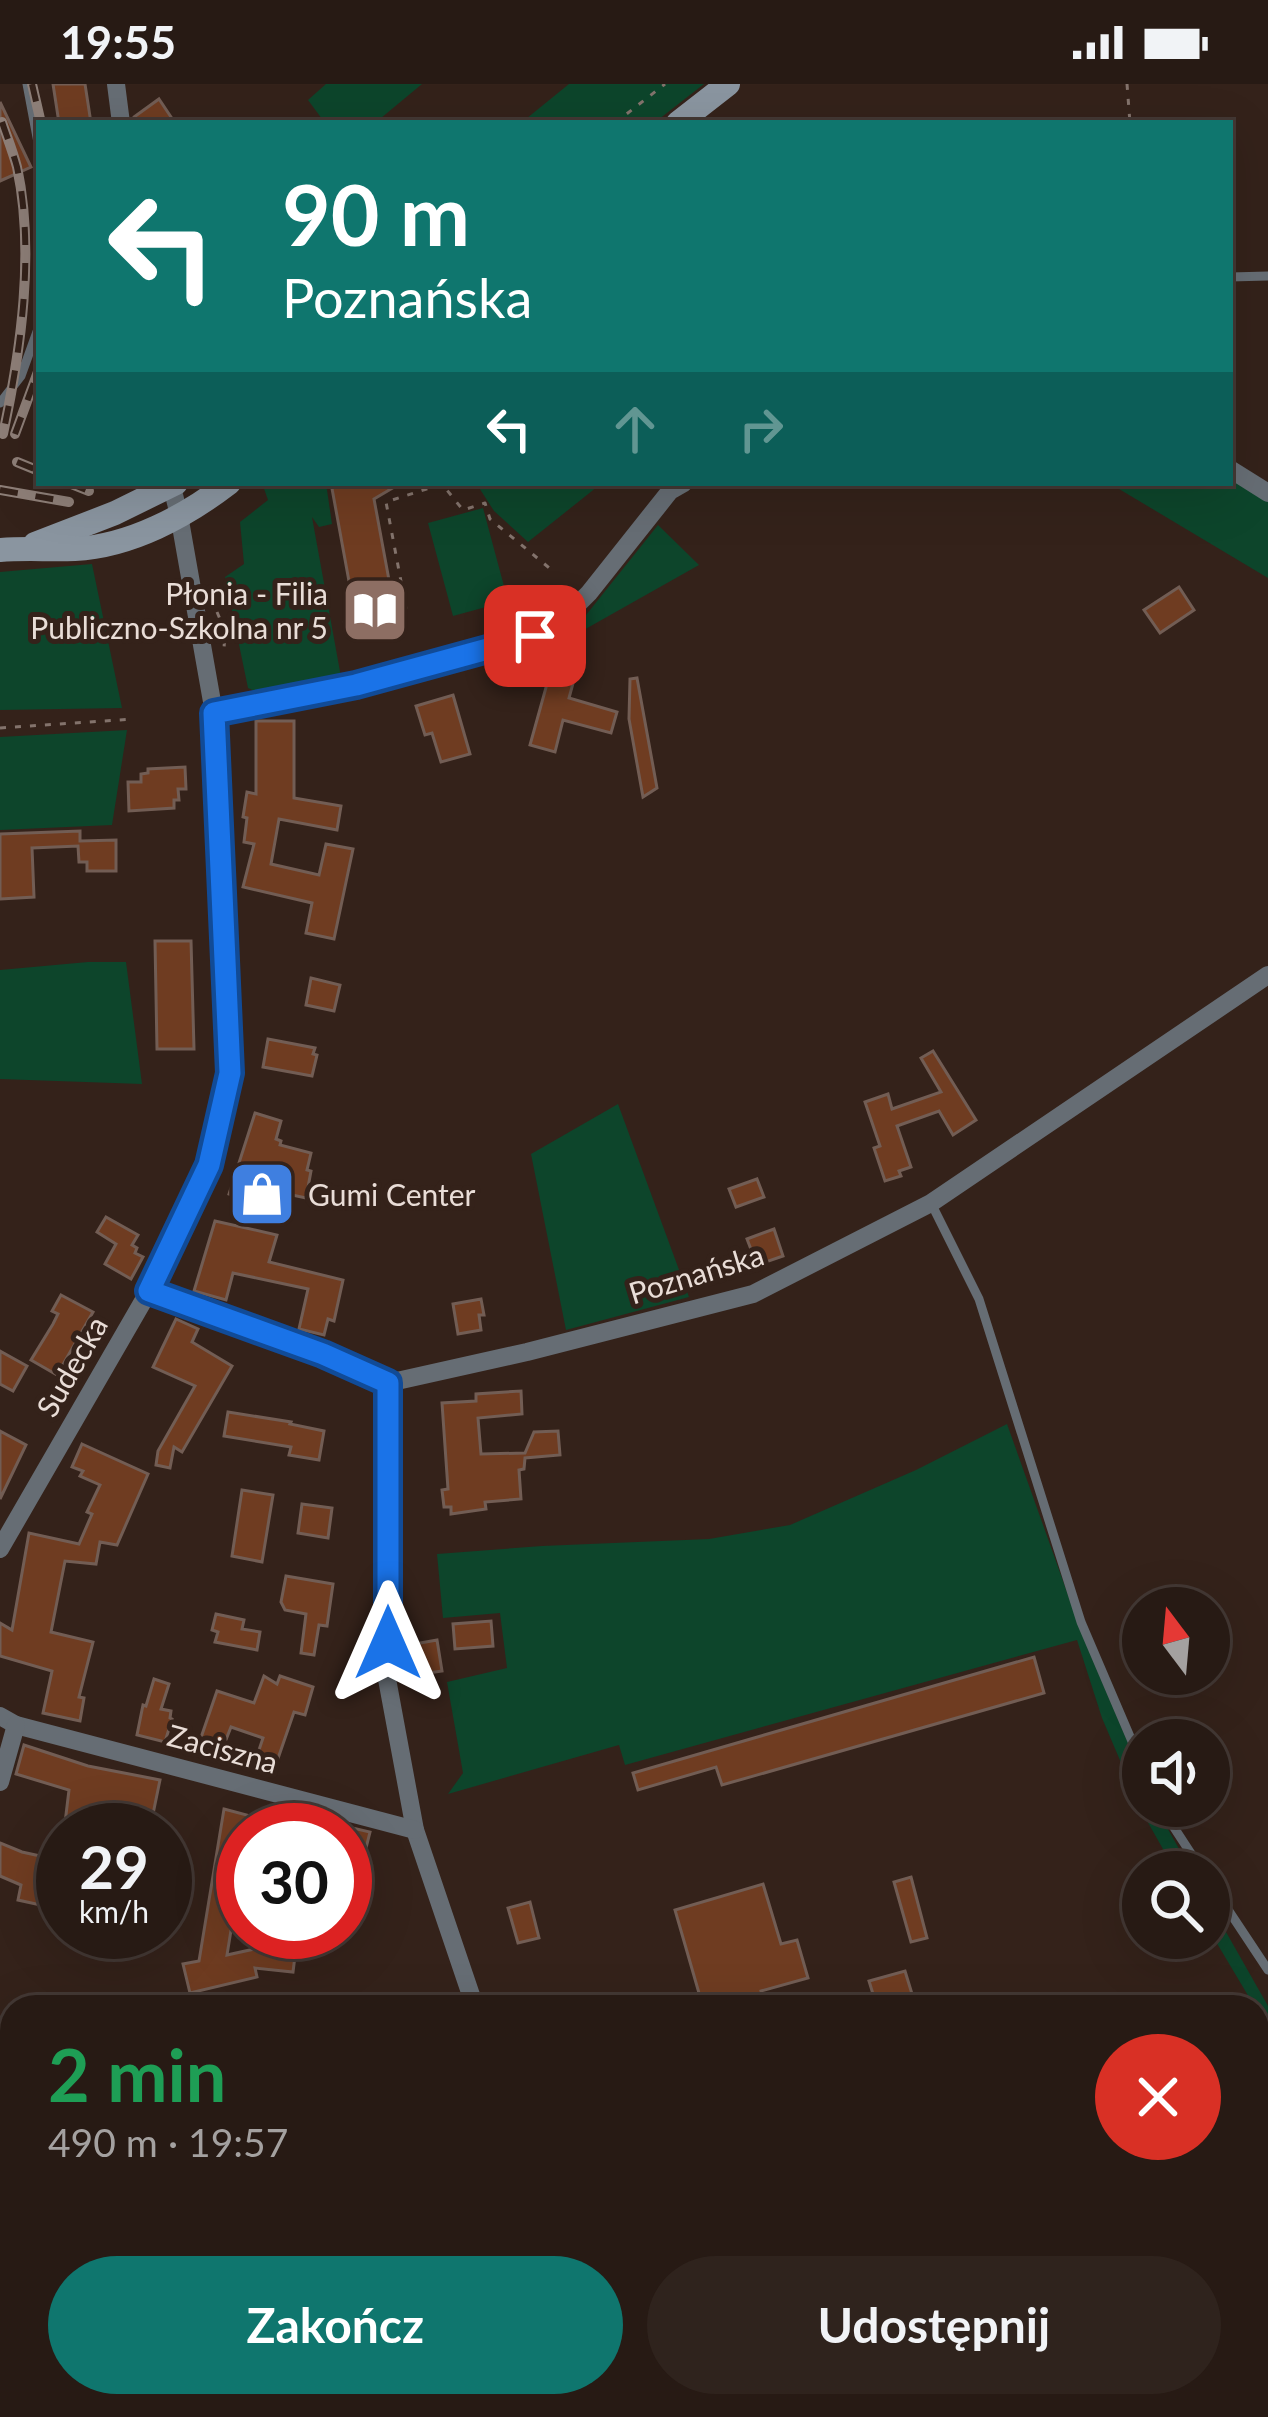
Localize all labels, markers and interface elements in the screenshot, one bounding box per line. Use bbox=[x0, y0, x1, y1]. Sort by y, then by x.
text: 19:55 bbox=[60, 15, 176, 69]
text: 90 m bbox=[282, 163, 470, 264]
icon: left bbox=[84, 168, 240, 324]
text: Poznańska bbox=[282, 265, 532, 330]
icon: left bbox=[476, 396, 542, 462]
icon: ahead bbox=[602, 396, 668, 462]
icon: right bbox=[728, 396, 794, 462]
place label: Płonia - Filia Publiczno-Szkolna nr 5 bbox=[30, 575, 328, 645]
library icon: Płonia - Filia Publiczno-Szkolna nr 5 bbox=[340, 575, 410, 645]
pin bbox=[484, 585, 586, 687]
icon: arrive bbox=[502, 603, 568, 669]
shop icon: Gumi Center bbox=[227, 1159, 297, 1229]
place label: Gumi Center bbox=[308, 1176, 476, 1212]
street label: Poznańska bbox=[624, 1235, 768, 1311]
street label: Sudecka bbox=[28, 1309, 114, 1423]
position arrow bbox=[325, 1580, 451, 1706]
north arrow bbox=[1122, 1587, 1230, 1695]
map controls bbox=[1122, 1587, 1230, 1959]
street label: Zaciszna bbox=[164, 1716, 282, 1780]
button: sound bbox=[1122, 1719, 1230, 1827]
speed limit sign: 30 bbox=[216, 1803, 372, 1959]
text: 29 bbox=[79, 1830, 149, 1902]
button: search bbox=[1122, 1851, 1230, 1959]
text: km/h bbox=[79, 1893, 149, 1929]
text: 2 min bbox=[48, 2031, 226, 2117]
button: close bbox=[1095, 2034, 1221, 2160]
text: 490 m · 19:57 bbox=[48, 2119, 288, 2165]
button: Zakończ bbox=[48, 2256, 623, 2394]
button: Udostępnij bbox=[647, 2256, 1221, 2394]

